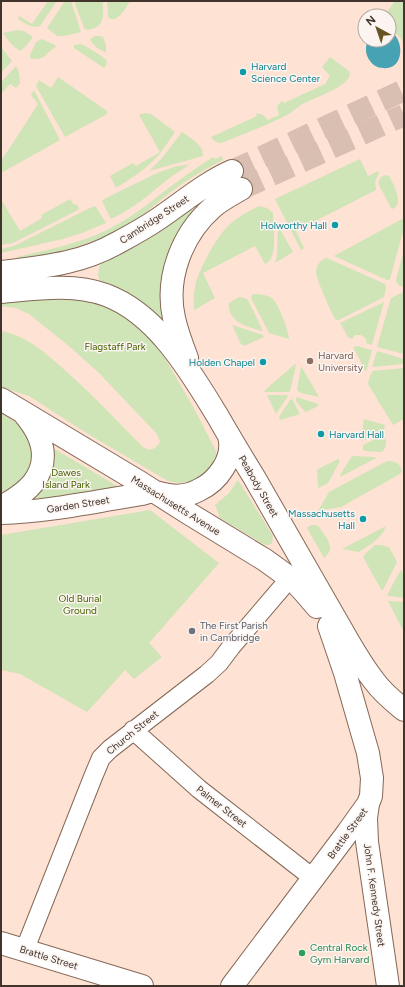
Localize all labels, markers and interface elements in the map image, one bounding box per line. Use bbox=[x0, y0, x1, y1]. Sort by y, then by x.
north arrow bbox=[357, 8, 397, 48]
text: N bbox=[363, 13, 378, 28]
place label: Harvard Science Center bbox=[251, 60, 321, 85]
marker: Harvard Science Center bbox=[238, 67, 248, 77]
street label: Cambridge Street bbox=[117, 192, 192, 247]
place label: Holworthy Hall bbox=[261, 219, 327, 232]
marker: Holworthy Hall bbox=[330, 220, 340, 230]
park label: Flagstaff Park bbox=[85, 340, 146, 353]
place label: Harvard University bbox=[318, 349, 364, 374]
place label: Holden Chapel bbox=[189, 356, 255, 369]
marker: Harvard University bbox=[305, 356, 315, 366]
marker: Holden Chapel bbox=[258, 357, 268, 367]
place label: Harvard Hall bbox=[329, 428, 384, 441]
marker: Harvard Hall bbox=[316, 429, 326, 439]
street label: Peabody Street bbox=[236, 453, 282, 520]
park label: Dawes Island Park bbox=[42, 466, 90, 491]
street label: Massachusetts Avenue bbox=[129, 473, 223, 539]
street label: Garden Street bbox=[46, 493, 111, 516]
place label: Massachusetts Hall bbox=[288, 507, 355, 532]
marker: Massachusetts Hall bbox=[358, 514, 368, 524]
park label: Old Burial Ground bbox=[59, 592, 101, 617]
place label: The First Parish in Cambridge bbox=[200, 619, 268, 644]
marker: The First Parish in Cambridge bbox=[187, 626, 197, 636]
street label: Church Street bbox=[104, 707, 161, 757]
street label: Palmer Street bbox=[194, 783, 250, 830]
street label: Brattle Street bbox=[324, 805, 371, 861]
street label: John F. Kennedy Street bbox=[361, 843, 388, 948]
place label: Central Rock Gym Harvard bbox=[310, 941, 369, 966]
street label: Brattle Street bbox=[18, 942, 80, 973]
marker: Central Rock Gym Harvard bbox=[297, 948, 307, 958]

